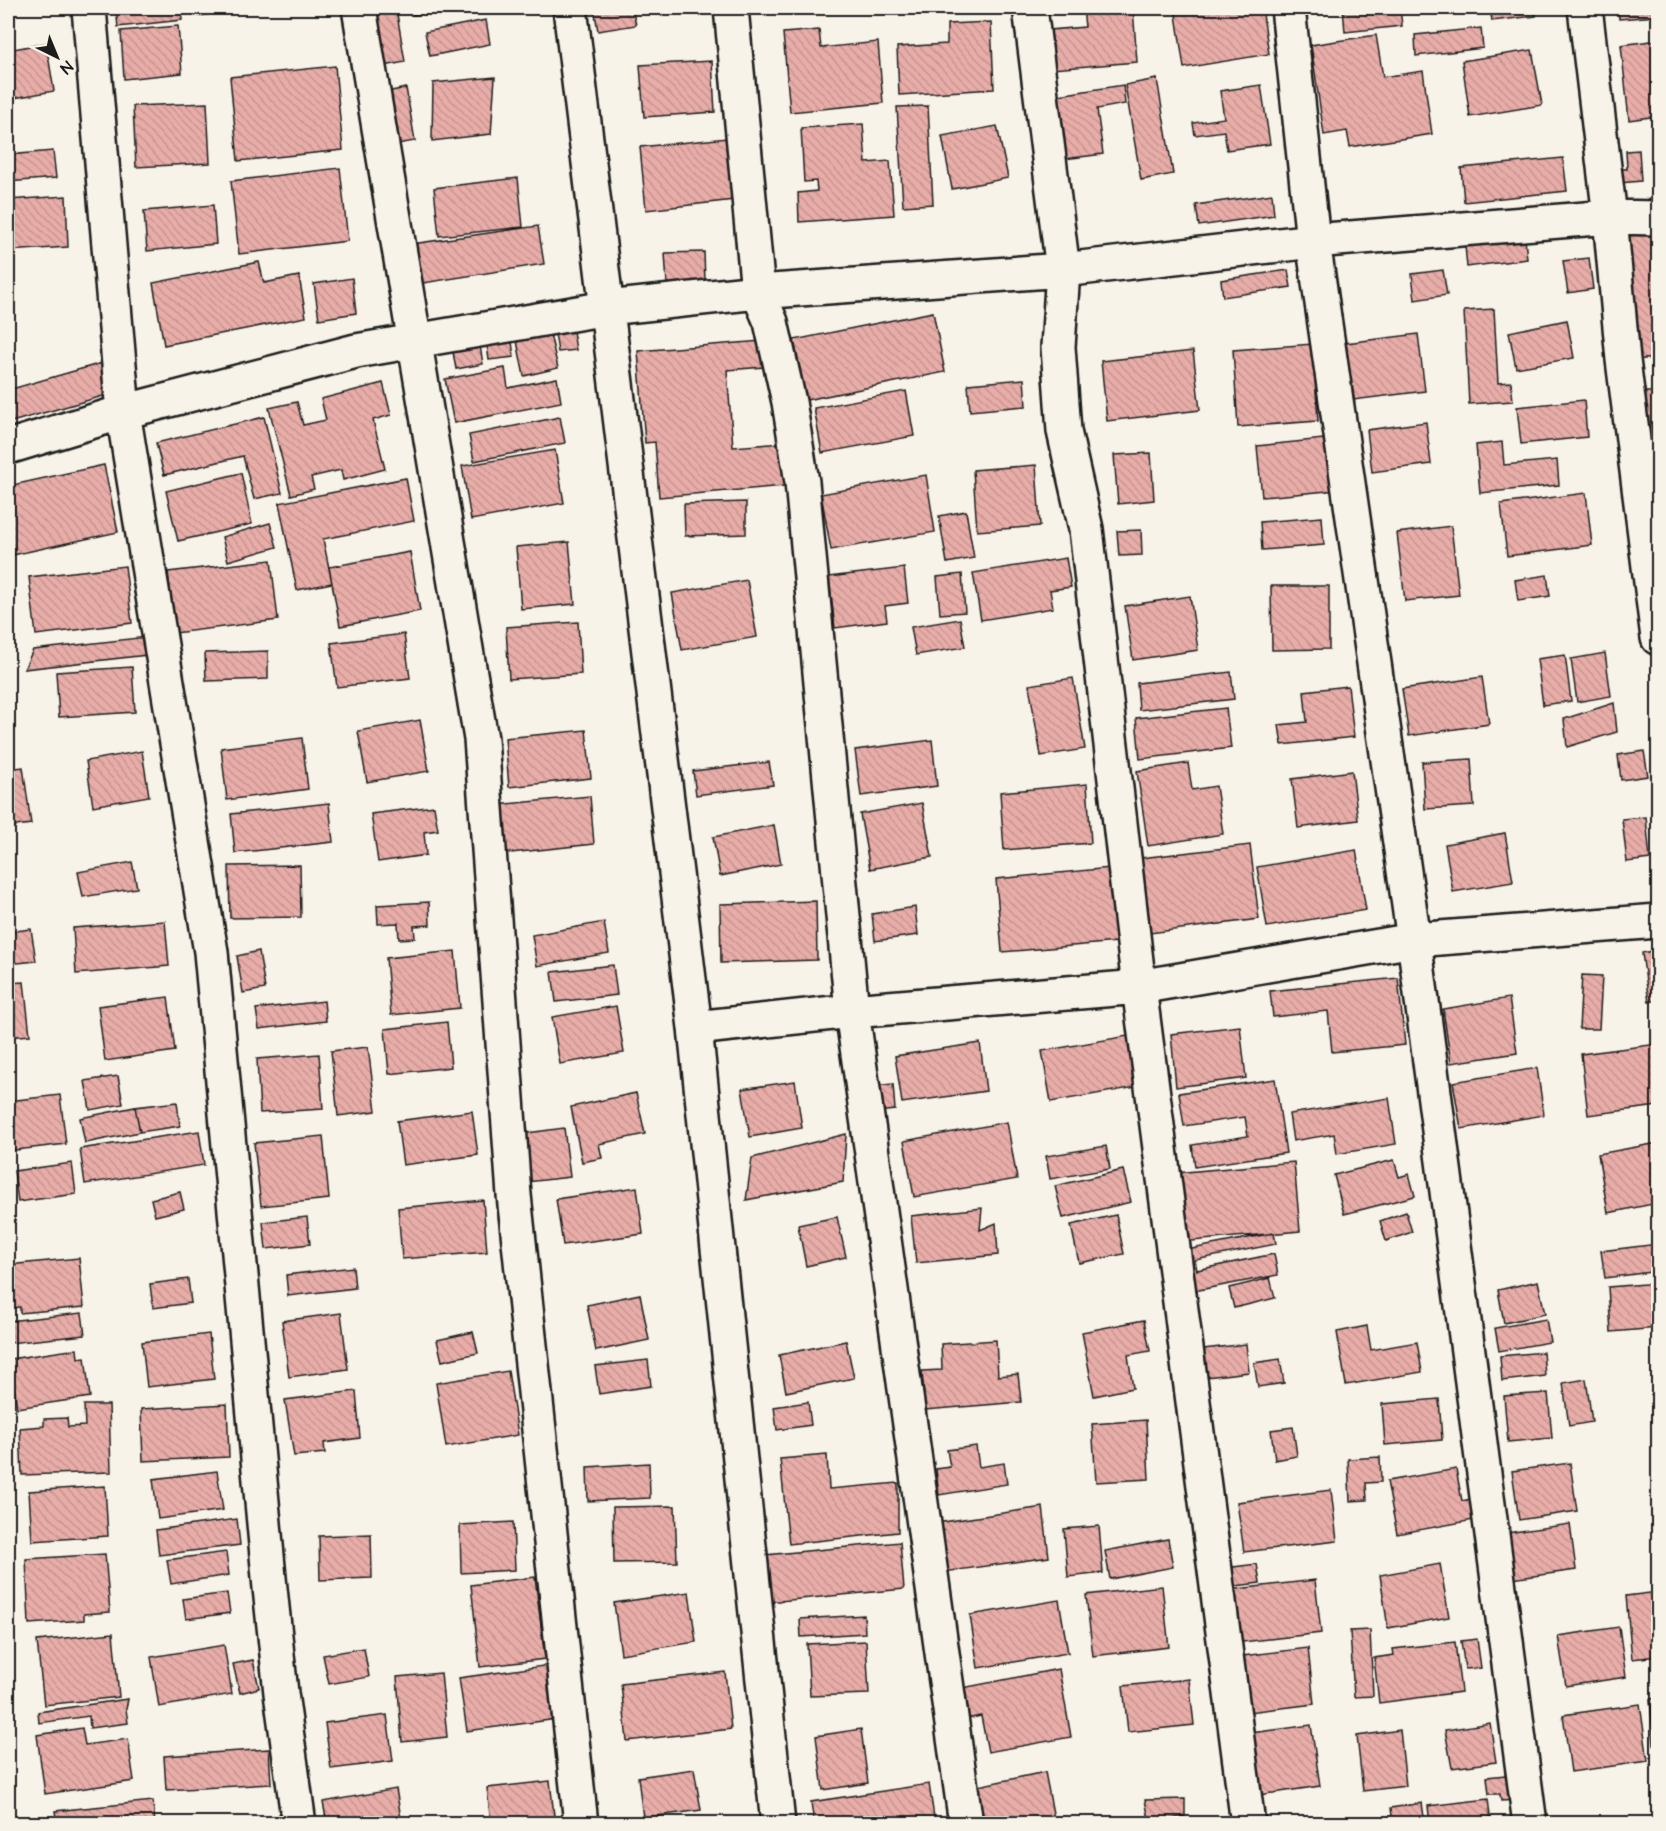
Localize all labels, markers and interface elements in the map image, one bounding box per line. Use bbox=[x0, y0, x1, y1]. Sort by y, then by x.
north arrow bbox=[27, 27, 87, 87]
text: N bbox=[55, 56, 78, 79]

